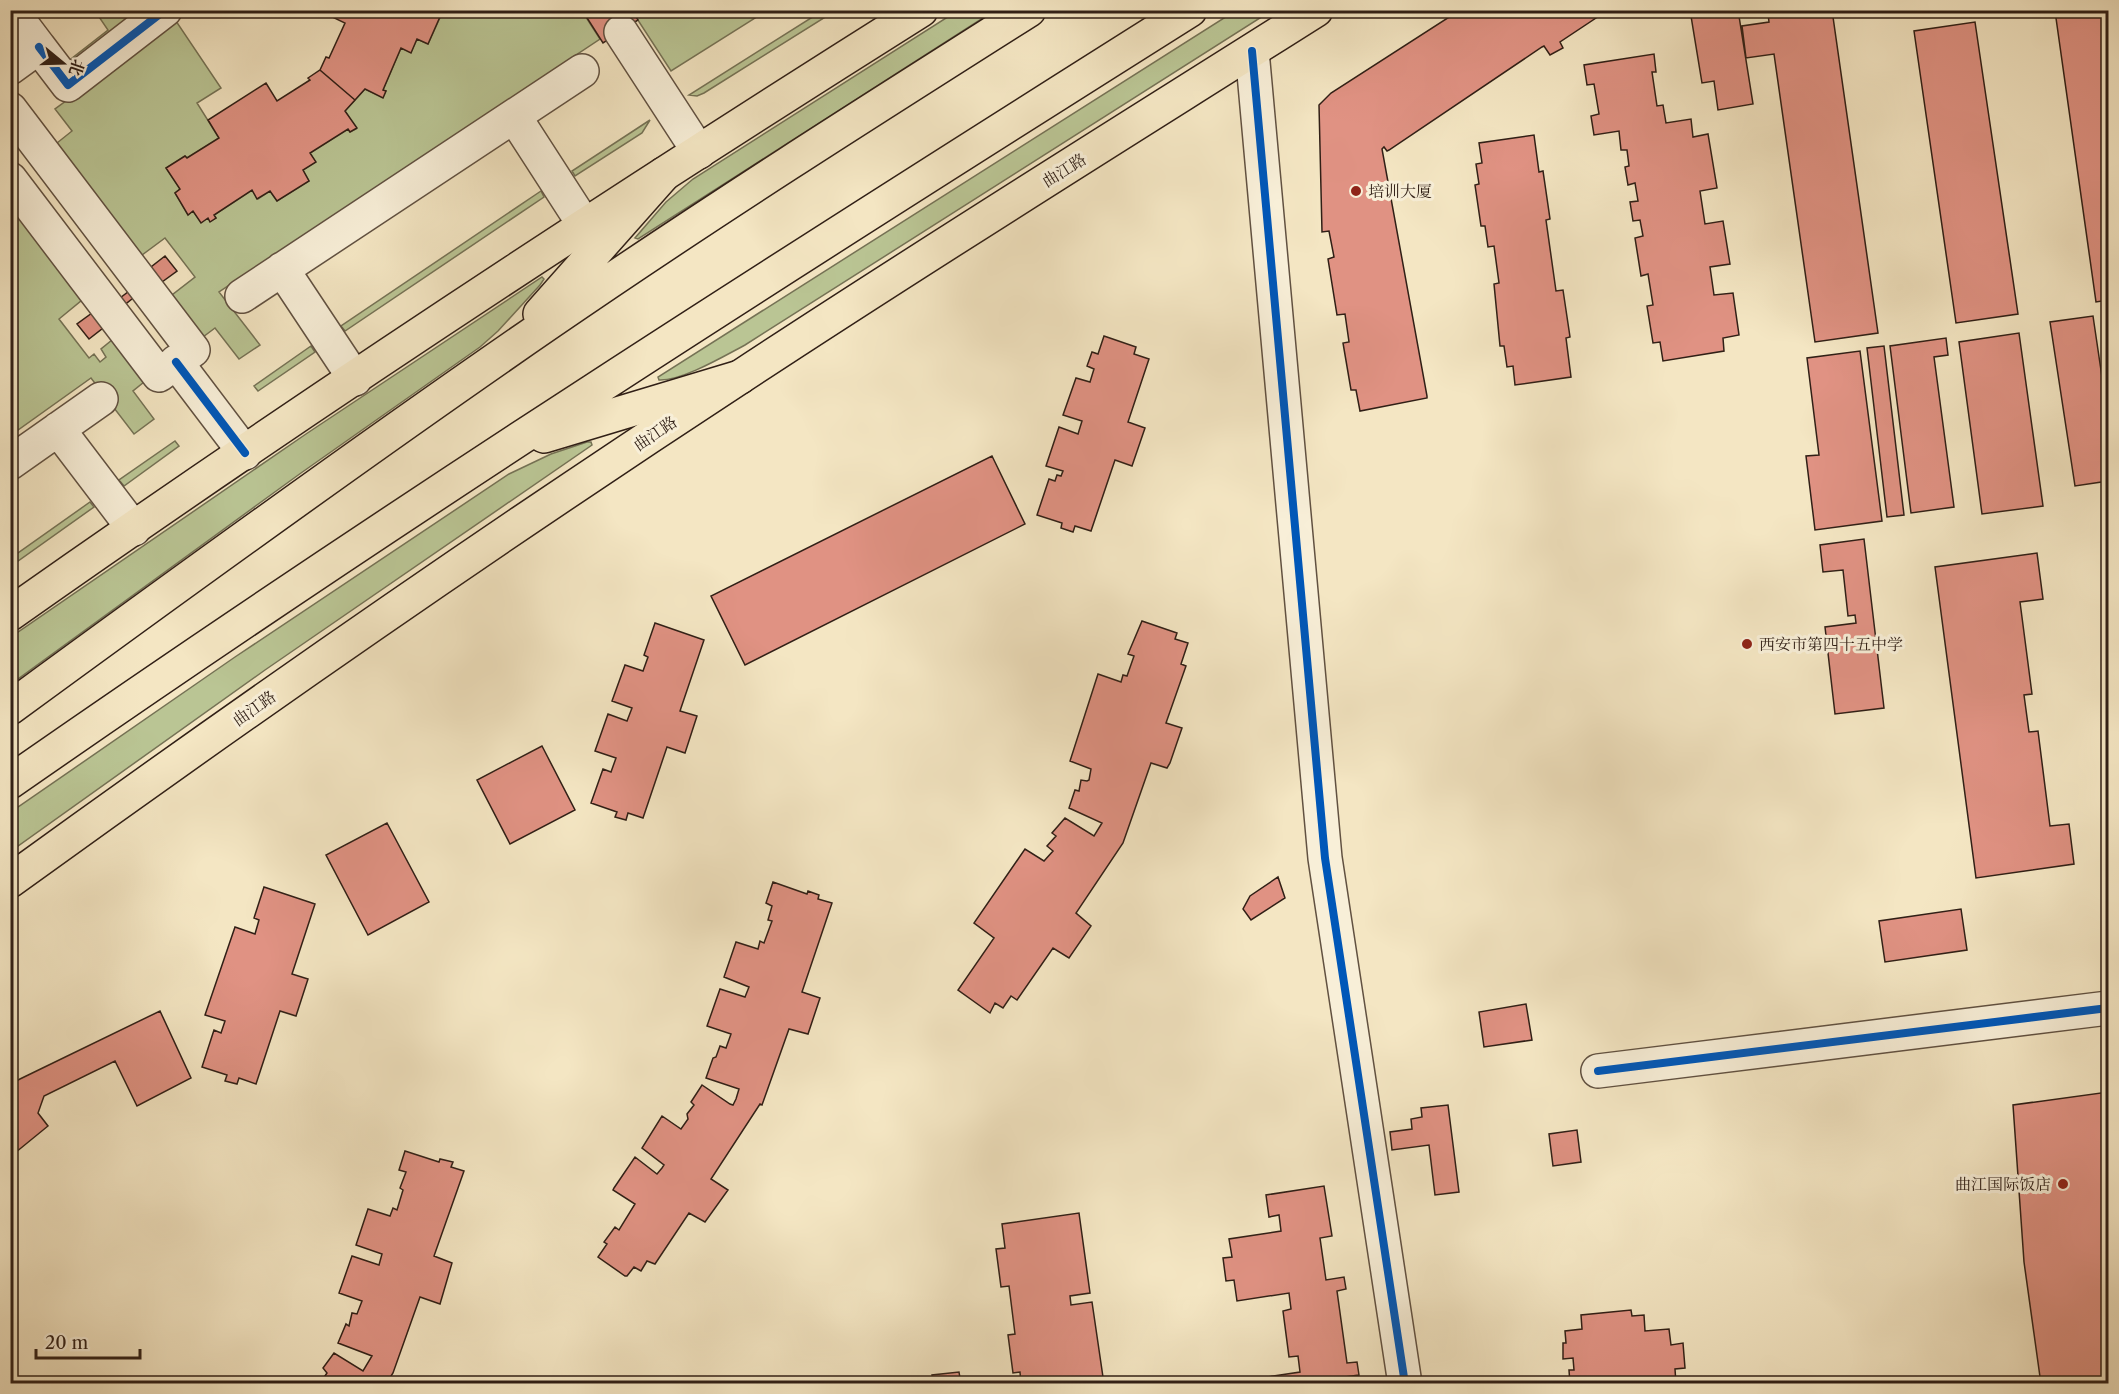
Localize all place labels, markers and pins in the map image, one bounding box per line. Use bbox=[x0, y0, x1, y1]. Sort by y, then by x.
place label: 培训大厦 bbox=[1368, 181, 1432, 201]
marker: 培训大厦 bbox=[1349, 184, 1363, 198]
place label: 西安市第四十五中学 bbox=[1759, 634, 1903, 654]
marker: 西安市第四十五中学 bbox=[1740, 637, 1754, 651]
place label: 曲江国际饭店 bbox=[1955, 1174, 2051, 1194]
marker: 曲江国际饭店 bbox=[2056, 1177, 2070, 1191]

